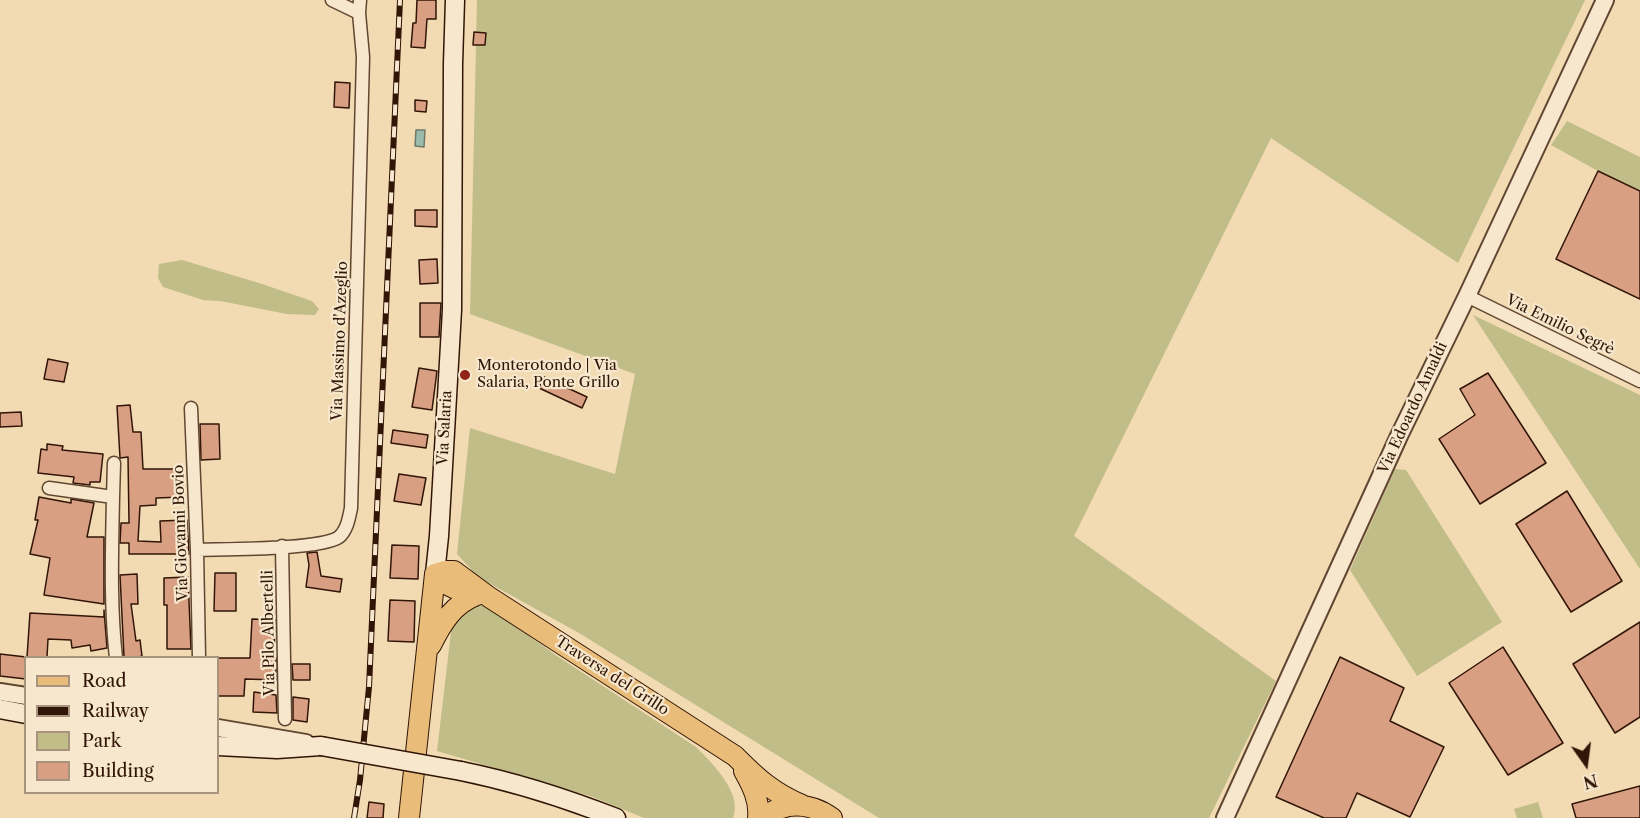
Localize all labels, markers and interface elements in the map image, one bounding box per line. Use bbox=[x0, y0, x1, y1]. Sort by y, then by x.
street label: Via Massimo d'Azeglio bbox=[328, 261, 352, 421]
street label: Via Emilio Segrè bbox=[1503, 291, 1617, 359]
street label: Via Edoardo Amaldi bbox=[1375, 339, 1451, 477]
place label: Monterotondo | Via Salaria, Ponte Grillo bbox=[477, 357, 620, 392]
marker: Monterotondo | Via Salaria, Ponte Grillo bbox=[458, 368, 472, 382]
street label: Via Salaria bbox=[434, 390, 456, 466]
street label: Via Giovanni Bovio bbox=[170, 464, 192, 602]
street label: Via Pilo Albertelli bbox=[259, 570, 279, 696]
street label: Traversa del Grillo bbox=[552, 633, 672, 719]
legend bbox=[24, 656, 219, 794]
text: Road bbox=[82, 670, 127, 692]
text: Railway bbox=[82, 700, 149, 722]
text: Park bbox=[82, 730, 121, 752]
north arrow bbox=[1556, 734, 1616, 794]
text: Building bbox=[82, 760, 154, 782]
text: N bbox=[1581, 770, 1600, 793]

